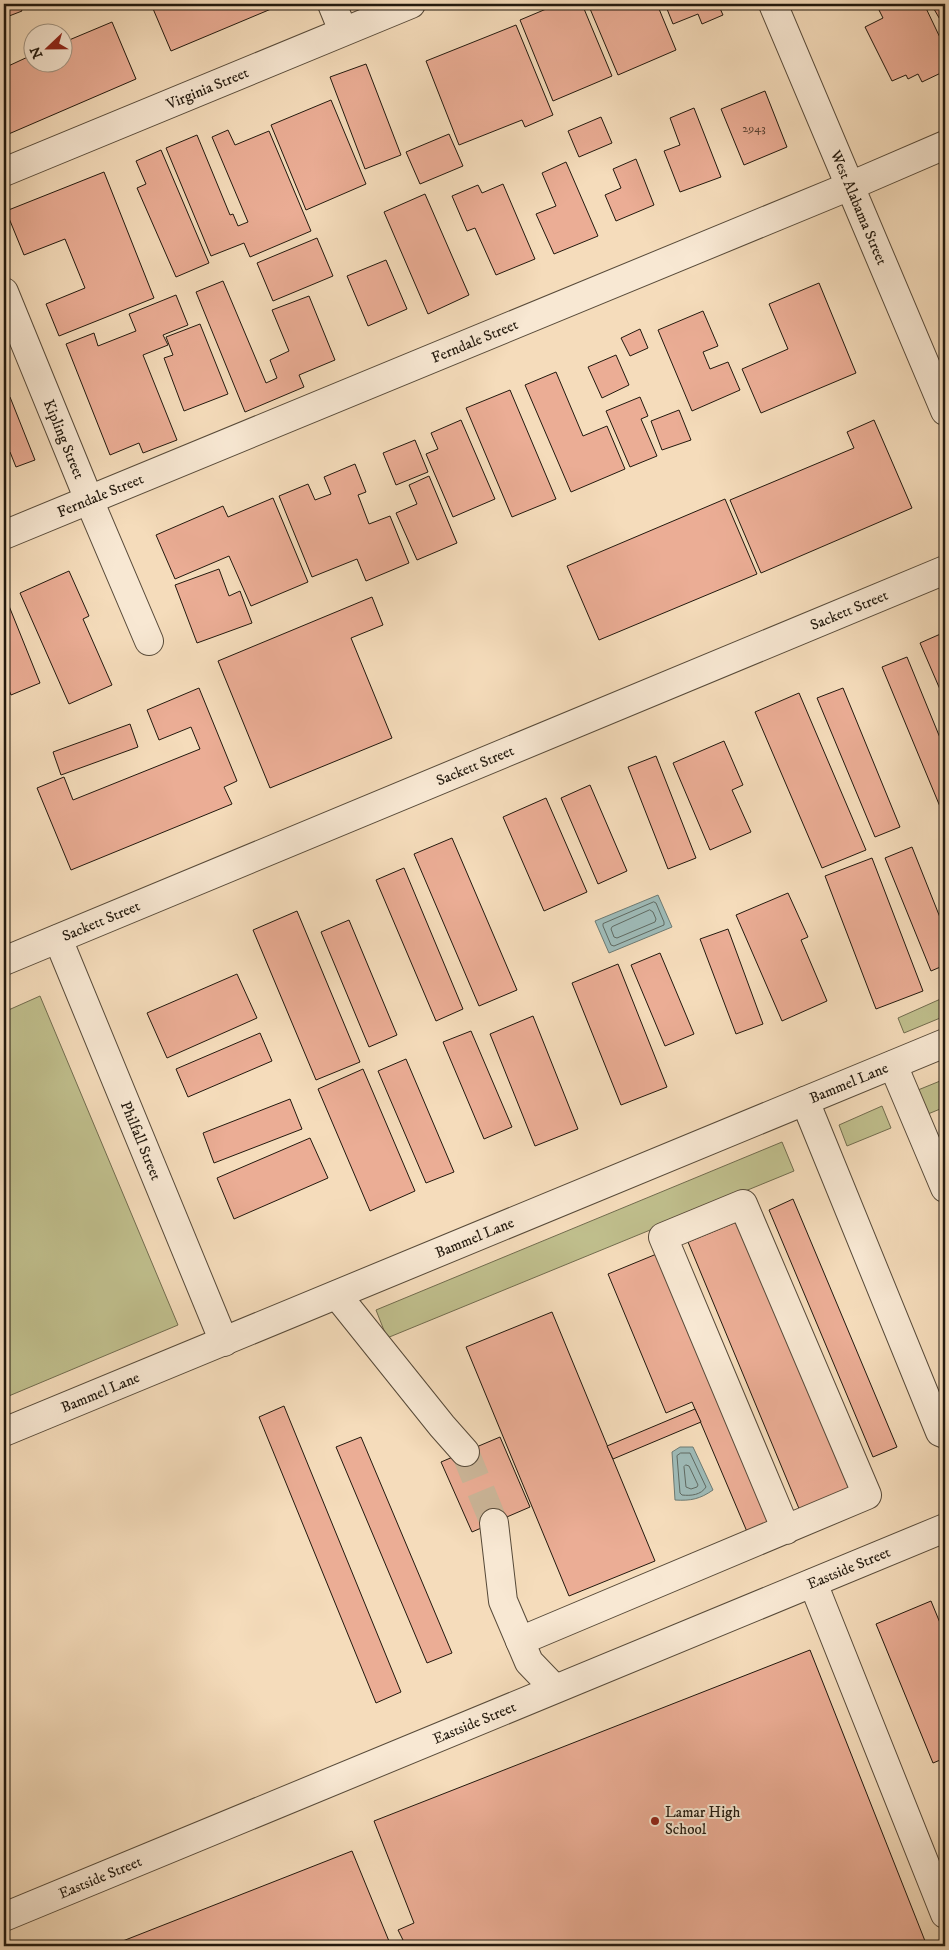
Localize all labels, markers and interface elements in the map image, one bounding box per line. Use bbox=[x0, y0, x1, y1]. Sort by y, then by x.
north arrow bbox=[22, 22, 72, 72]
text: N bbox=[26, 43, 47, 61]
street label: Virginia Street bbox=[163, 63, 251, 114]
house number: 2943 bbox=[742, 121, 766, 136]
street label: West Alabama Street bbox=[826, 147, 892, 268]
street label: Ferndale Street bbox=[429, 315, 521, 367]
street label: Kipling Street bbox=[39, 397, 89, 482]
street label: Ferndale Street bbox=[54, 469, 146, 522]
street label: Sackett Street bbox=[807, 585, 891, 635]
street label: Sackett Street bbox=[433, 741, 517, 790]
street label: Sackett Street bbox=[59, 896, 143, 945]
street label: Bammel Lane bbox=[806, 1058, 891, 1108]
street label: Philfall Street bbox=[116, 1098, 166, 1183]
street label: Bammel Lane bbox=[432, 1213, 517, 1262]
street label: Bammel Lane bbox=[58, 1368, 142, 1417]
street label: Eastside Street bbox=[804, 1542, 893, 1593]
street label: Eastside Street bbox=[430, 1697, 519, 1748]
place label: Lamar High School bbox=[665, 1803, 740, 1839]
marker: Lamar High School bbox=[649, 1815, 661, 1827]
street label: Eastside Street bbox=[56, 1852, 145, 1903]

